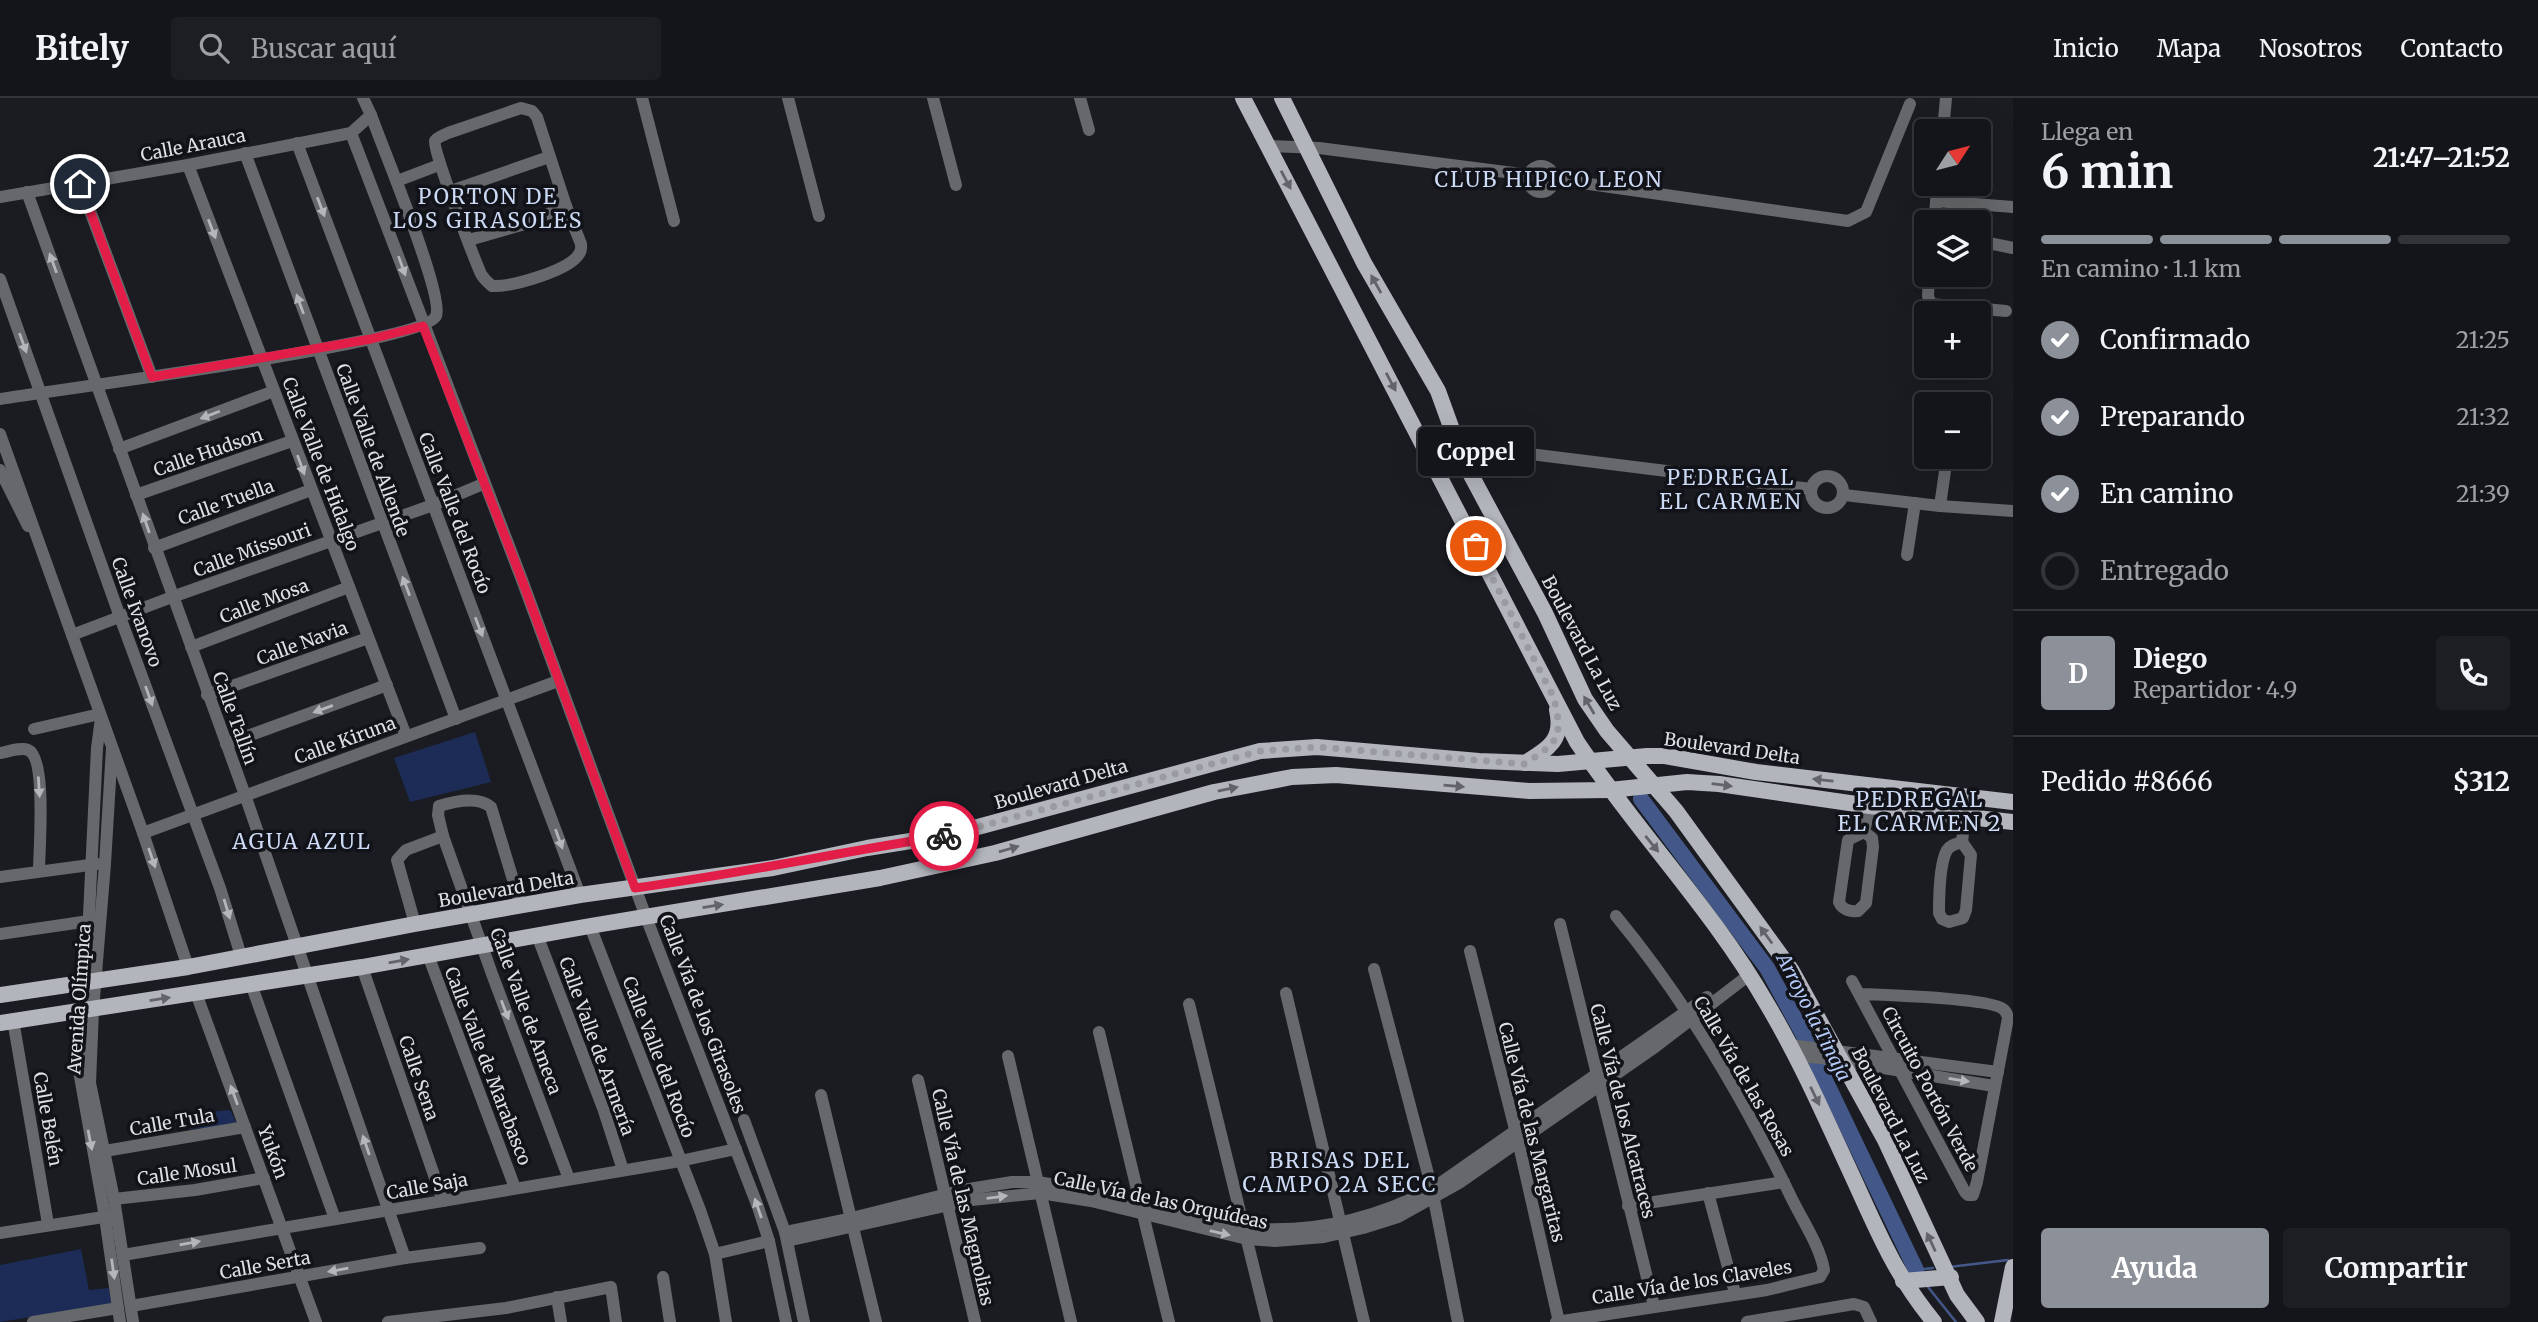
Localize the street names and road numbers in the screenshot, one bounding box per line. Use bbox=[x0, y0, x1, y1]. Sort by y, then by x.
street label: Calle Arauca bbox=[139, 123, 248, 166]
street label: Calle Valle de Allende bbox=[331, 360, 415, 540]
street label: Calle Valle de Hidalgo bbox=[277, 374, 365, 554]
street label: Calle Hudson bbox=[150, 423, 266, 481]
street label: Calle Valle del Rocío bbox=[414, 429, 496, 597]
street label: Calle Tuella bbox=[175, 474, 277, 530]
street label: Calle Missouri bbox=[190, 518, 314, 582]
street label: Calle Ivanovo bbox=[106, 554, 168, 670]
street label: Boulevard La Luz bbox=[1537, 572, 1627, 715]
street label: Calle Mosa bbox=[216, 573, 312, 628]
street label: Calle Navia bbox=[253, 616, 351, 670]
street label: Calle Tallín bbox=[208, 668, 262, 768]
street label: Calle Kiruna bbox=[291, 711, 399, 769]
street label: Boulevard Delta bbox=[1662, 727, 1802, 769]
street label: Boulevard Delta bbox=[992, 754, 1130, 814]
street label: Boulevard Delta bbox=[436, 866, 576, 912]
street label: Calle Vía de los Girasoles bbox=[654, 911, 752, 1117]
street label: Avenida Olímpica bbox=[62, 923, 96, 1076]
street label: Calle Valle de Ameca bbox=[485, 925, 567, 1098]
street label: Calle Valle de Armería bbox=[554, 954, 640, 1139]
street label: Calle Valle de Marabasco bbox=[440, 964, 536, 1168]
street label: Calle Valle del Rocío bbox=[618, 973, 700, 1141]
street label: Calle Vía de las Rosas bbox=[1689, 992, 1799, 1160]
street label: Calle Vía de los Alcatraces bbox=[1585, 1001, 1661, 1221]
street label: Circuito Portón Verde bbox=[1877, 1002, 1983, 1176]
street label: Calle Vía de las Margaritas bbox=[1493, 1020, 1571, 1245]
street label: Calle Sena bbox=[394, 1032, 444, 1124]
street label: Boulevard La Luz bbox=[1847, 1043, 1935, 1187]
street label: Calle Belén bbox=[28, 1070, 68, 1168]
street label: Calle Vía de las Magnolias bbox=[927, 1086, 999, 1308]
street label: Calle Tula bbox=[128, 1103, 216, 1141]
street label: Yukón bbox=[252, 1121, 293, 1182]
street label: Calle Mosul bbox=[136, 1154, 239, 1190]
street label: Calle Vía de las Orquídeas bbox=[1052, 1166, 1270, 1234]
street label: Calle Saja bbox=[385, 1167, 470, 1204]
street label: Calle Serta bbox=[218, 1246, 313, 1284]
street label: Calle Vía de los Claveles bbox=[1591, 1255, 1794, 1309]

